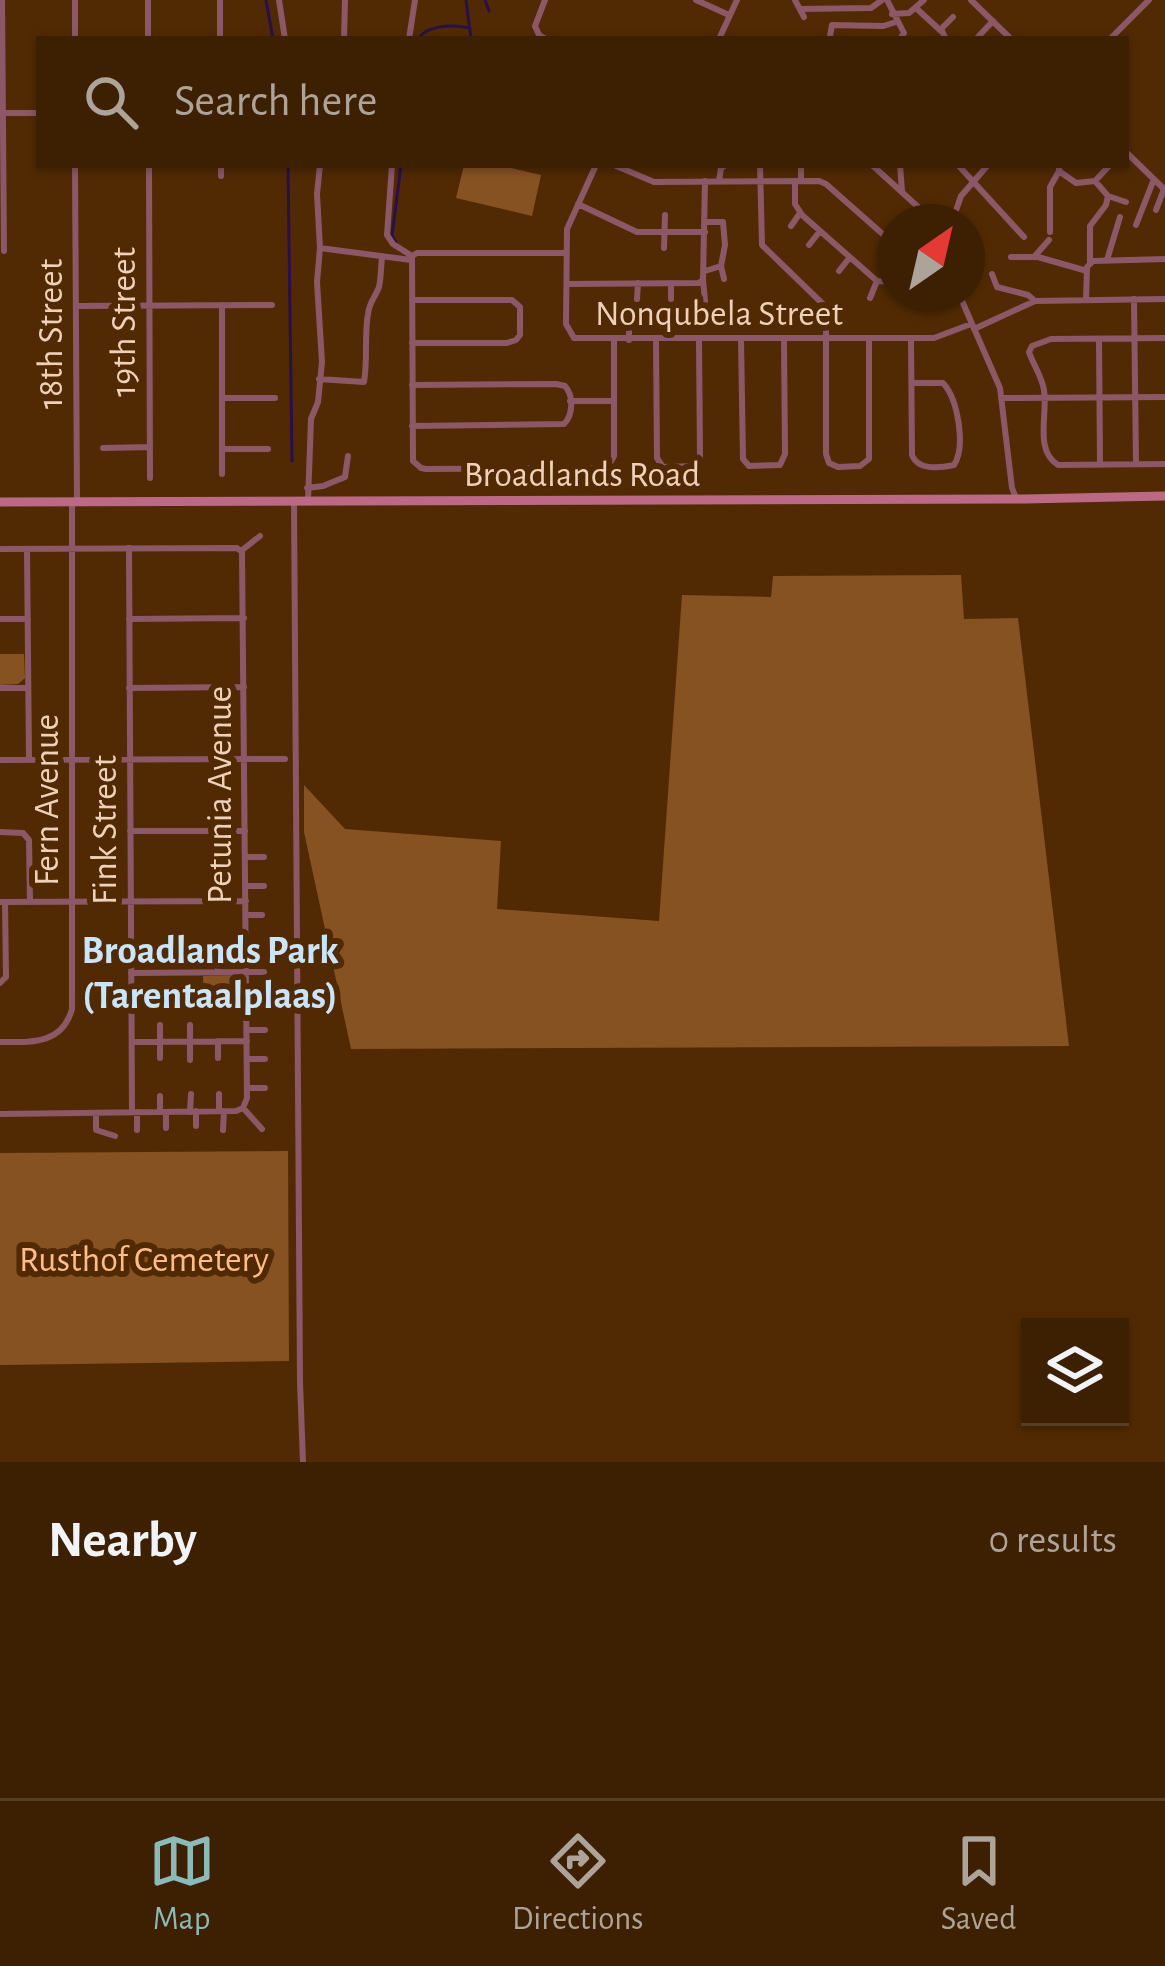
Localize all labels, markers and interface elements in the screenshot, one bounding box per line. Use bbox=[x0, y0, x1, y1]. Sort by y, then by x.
search box bbox=[36, 36, 1129, 168]
icon: search bbox=[78, 69, 144, 135]
text: Search here bbox=[174, 79, 377, 124]
north arrow bbox=[877, 204, 985, 312]
street label: 19th Street bbox=[106, 246, 142, 397]
street label: 18th Street bbox=[33, 258, 69, 409]
street label: Nonqubela Street bbox=[595, 296, 843, 332]
street label: Broadlands Road bbox=[464, 457, 700, 493]
street label: Petunia Avenue bbox=[202, 686, 238, 904]
street label: Fern Avenue bbox=[29, 714, 65, 886]
street label: Fink Street bbox=[87, 754, 123, 905]
district label: Broadlands Park (Tarentaalplaas) bbox=[82, 932, 339, 1016]
park label: Rusthof Cemetery bbox=[19, 1242, 269, 1278]
map controls bbox=[1021, 1318, 1129, 1426]
button: layers bbox=[1021, 1318, 1129, 1426]
text: Nearby bbox=[48, 1515, 197, 1566]
text: 0 results bbox=[989, 1521, 1117, 1560]
tab: Map bbox=[149, 1828, 215, 1940]
tab: Directions bbox=[512, 1828, 643, 1940]
tab: Saved bbox=[941, 1828, 1016, 1940]

